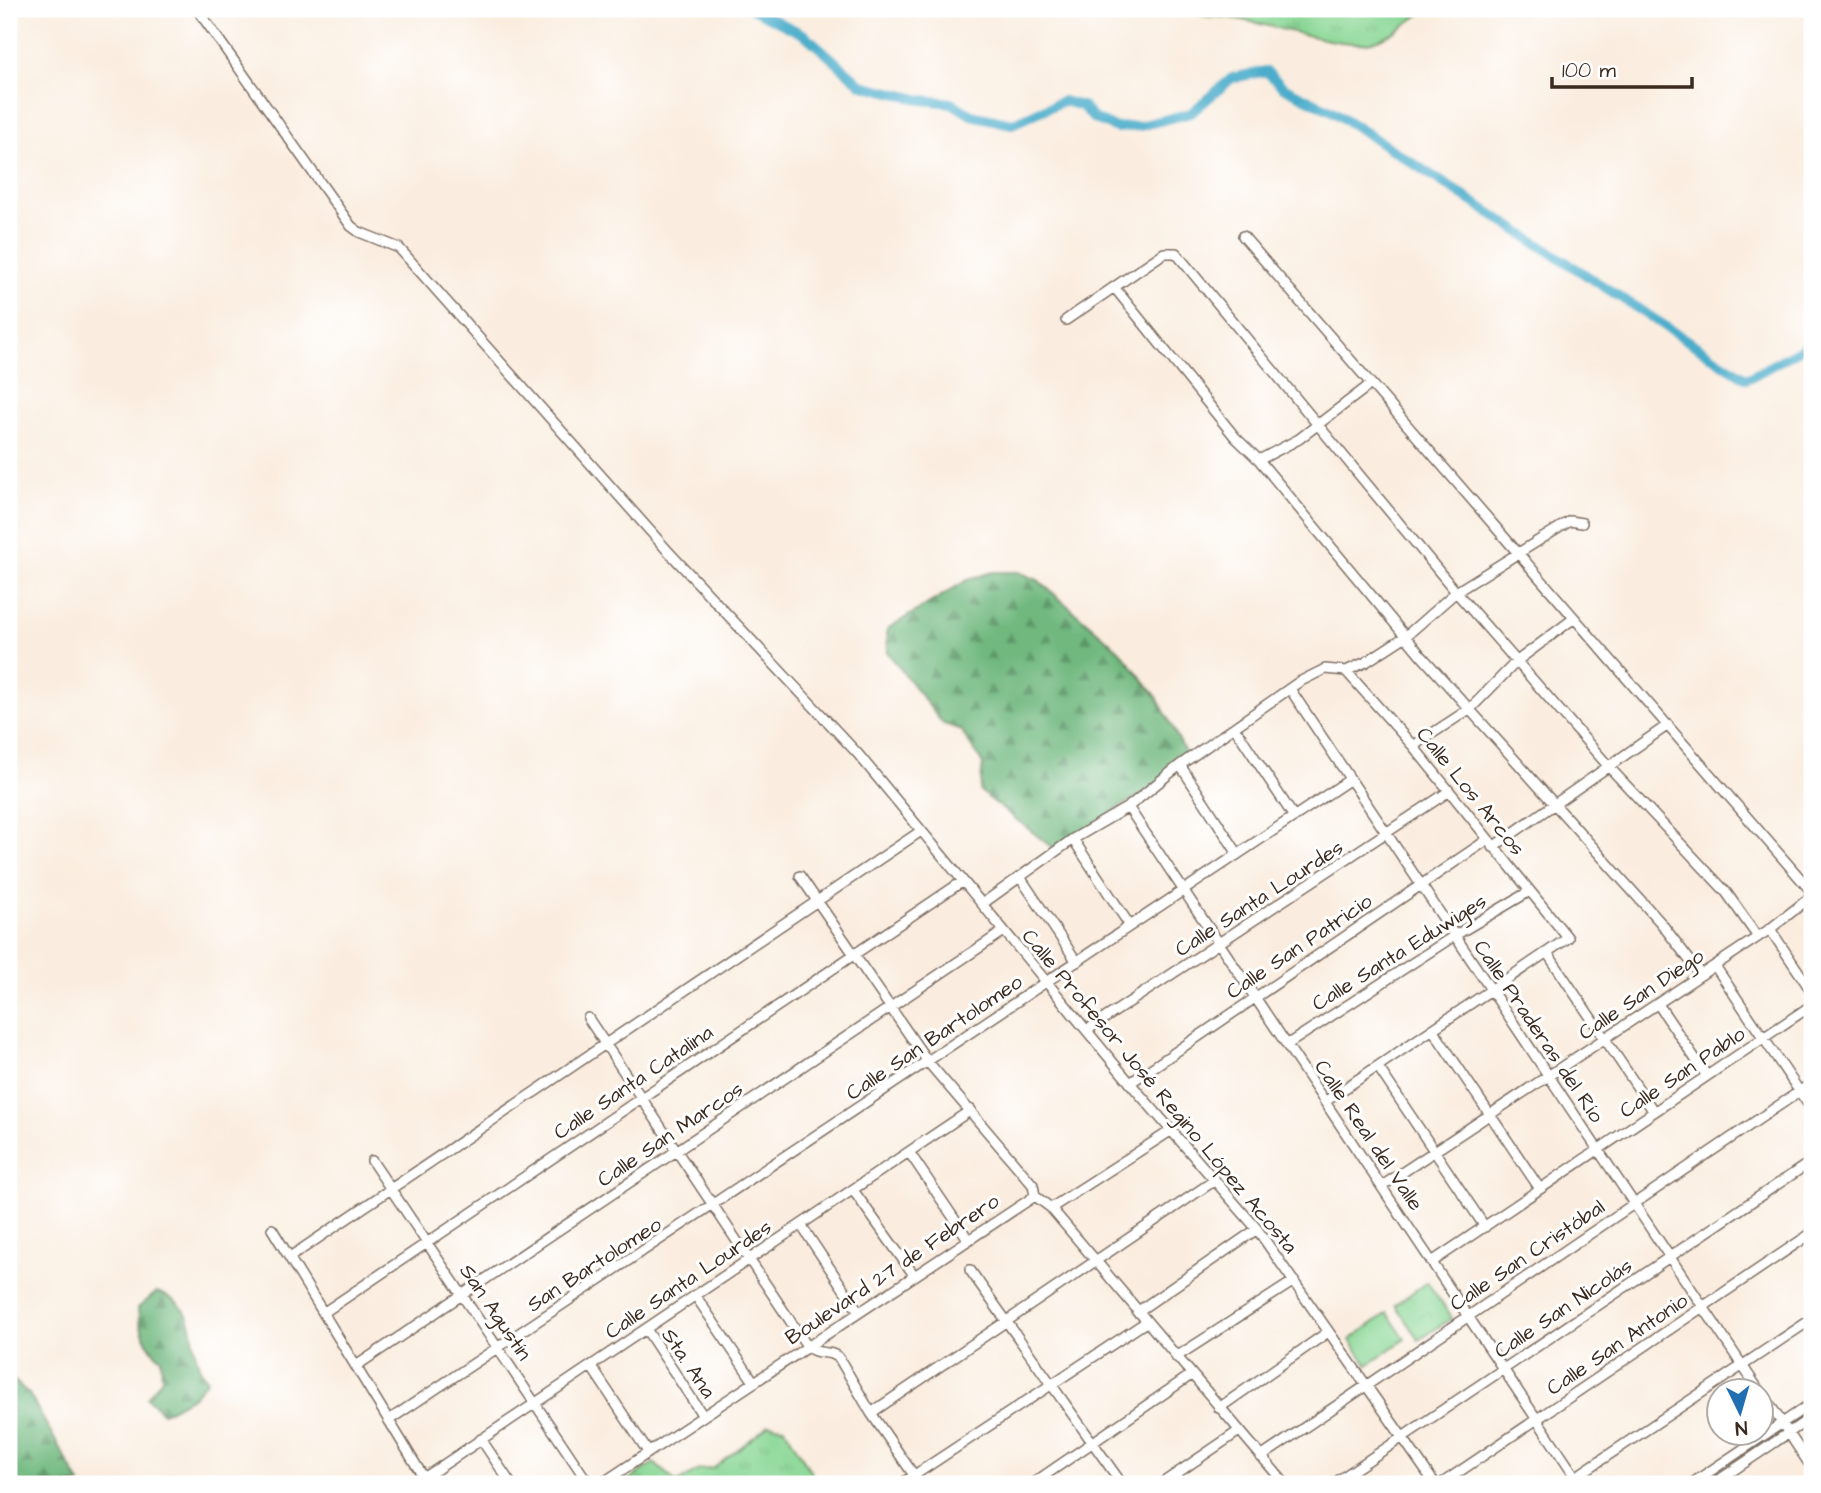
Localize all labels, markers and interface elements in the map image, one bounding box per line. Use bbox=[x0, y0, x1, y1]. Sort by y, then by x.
scale bar bbox=[1552, 46, 1692, 90]
text: 100 m bbox=[1562, 56, 1617, 85]
street label: Calle Los Arcos bbox=[1410, 721, 1532, 862]
street label: Calle Santa Lourdes bbox=[1169, 833, 1349, 964]
street label: Calle San Patricio bbox=[1220, 887, 1378, 1006]
street label: Calle Santa Eduwiges bbox=[1306, 887, 1493, 1020]
street label: Calle Profesor José Regino López Acosta bbox=[1013, 923, 1305, 1261]
street label: Calle Praderas del Río bbox=[1467, 934, 1611, 1129]
street label: Calle San Diego bbox=[1573, 942, 1711, 1049]
street label: Calle San Bartolomeo bbox=[840, 967, 1028, 1107]
street label: Calle Santa Catalina bbox=[548, 1018, 719, 1147]
street label: Calle San Pablo bbox=[1614, 1019, 1751, 1125]
street label: Calle Real del Valle bbox=[1307, 1054, 1430, 1216]
street label: Calle San Marcos bbox=[592, 1075, 749, 1194]
street label: Boulevard 27 de Febrero bbox=[780, 1187, 1005, 1352]
street label: Calle San Cristóbal bbox=[1444, 1193, 1611, 1318]
street label: San Bartolomeo bbox=[521, 1210, 667, 1319]
street label: Calle Santa Lourdes bbox=[599, 1213, 777, 1346]
street label: Calle San Nicolás bbox=[1488, 1251, 1638, 1365]
street label: San Agustín bbox=[451, 1258, 539, 1367]
street label: Calle San Antonio bbox=[1541, 1286, 1694, 1403]
street label: Sta. Ana bbox=[655, 1323, 723, 1404]
north arrow bbox=[1706, 1378, 1776, 1448]
text: N bbox=[1734, 1413, 1748, 1441]

